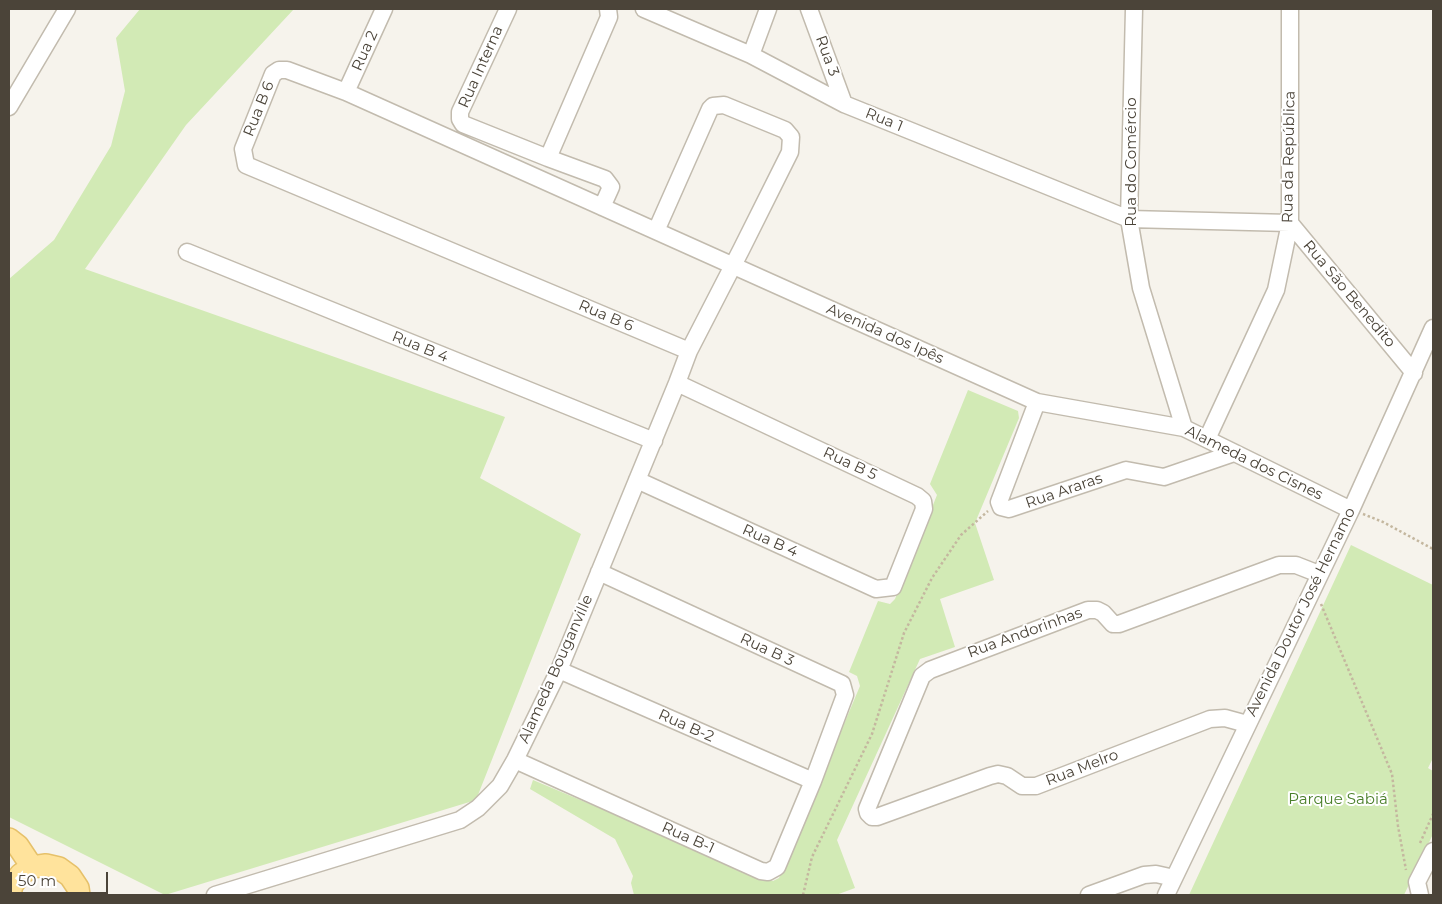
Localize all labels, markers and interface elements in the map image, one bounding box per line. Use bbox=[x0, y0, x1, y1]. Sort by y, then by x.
street label: Rua Interna bbox=[455, 23, 507, 111]
street label: Rua 2 bbox=[348, 28, 382, 74]
street label: Rua 3 bbox=[811, 33, 843, 79]
street label: Rua B 6 bbox=[240, 79, 278, 139]
street label: Rua da República bbox=[1279, 91, 1299, 223]
street label: Rua do Comércio bbox=[1123, 97, 1141, 227]
street label: Rua 1 bbox=[862, 104, 906, 136]
street label: Rua São Benedito bbox=[1299, 237, 1399, 351]
street label: Rua B 6 bbox=[576, 296, 636, 336]
street label: Avenida dos Ipês bbox=[824, 300, 946, 368]
street label: Rua B 4 bbox=[389, 328, 451, 366]
street label: Alameda dos Cisnes bbox=[1182, 422, 1326, 504]
street label: Rua B 5 bbox=[820, 444, 880, 484]
street label: Rua Araras bbox=[1023, 469, 1105, 513]
street label: Avenida Doutor José Hernamo bbox=[1242, 505, 1360, 719]
street label: Rua B 4 bbox=[739, 521, 801, 561]
street label: Alameda Bouganville bbox=[515, 592, 597, 746]
street label: Rua Andorinhas bbox=[965, 604, 1085, 662]
street label: Rua B 3 bbox=[737, 630, 797, 670]
street label: Rua B-2 bbox=[655, 706, 717, 746]
street label: Rua Melro bbox=[1043, 746, 1121, 790]
park label: Parque Sabiá bbox=[1288, 791, 1388, 809]
street label: Rua B-1 bbox=[659, 818, 717, 858]
scale bar bbox=[12, 862, 110, 894]
text: 50 m bbox=[18, 871, 56, 890]

